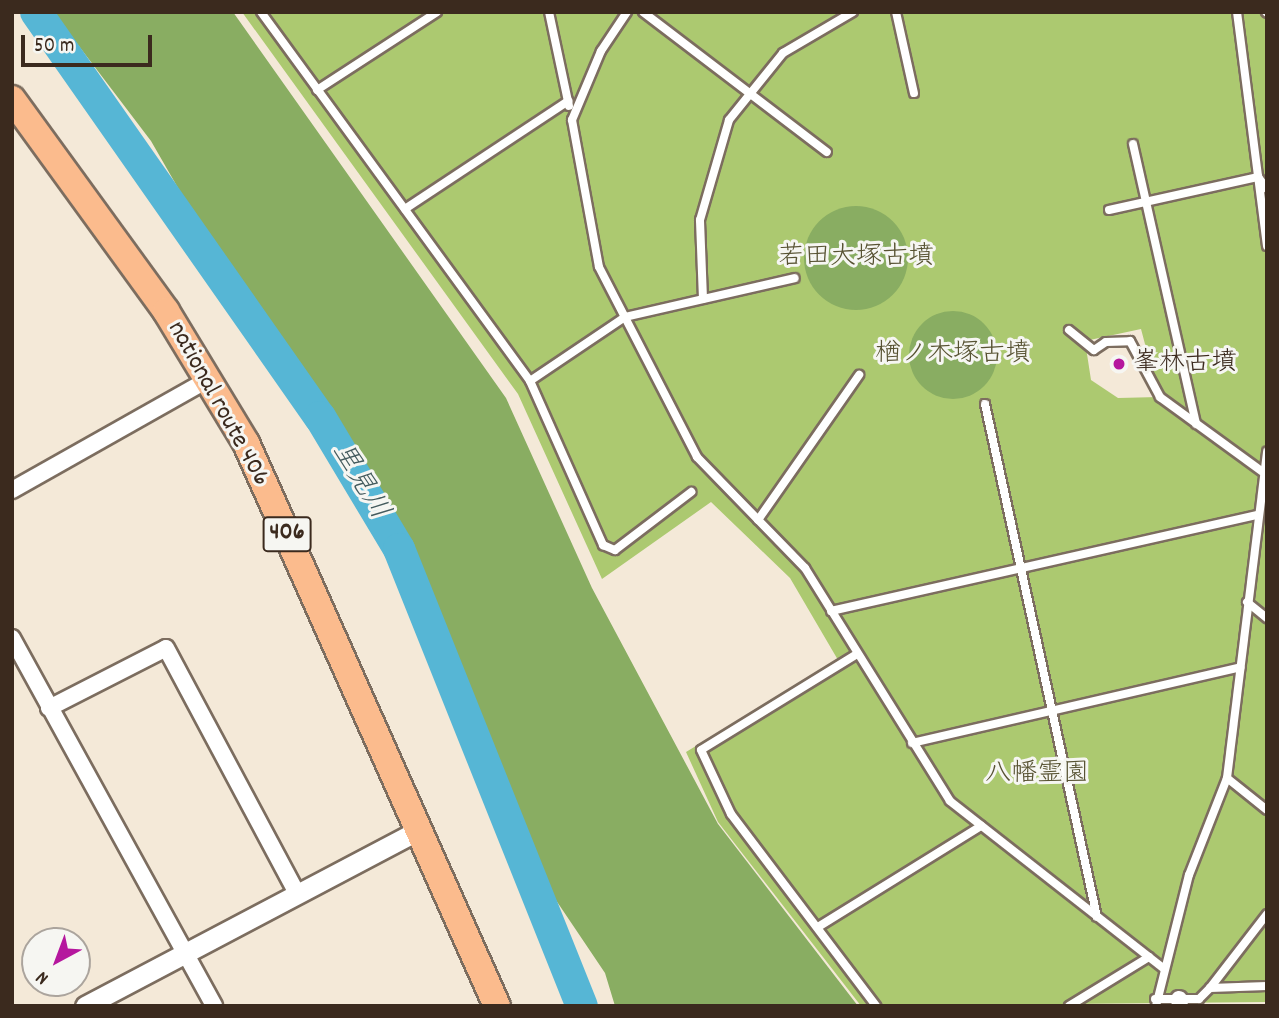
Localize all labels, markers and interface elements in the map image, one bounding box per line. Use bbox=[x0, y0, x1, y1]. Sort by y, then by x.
scale bar bbox=[24, 21, 156, 65]
text: 50 m bbox=[34, 32, 74, 62]
park label: 若田大塚古墳 bbox=[778, 242, 934, 274]
street label: national route 406 bbox=[160, 316, 276, 492]
park label: 楢ノ木塚古墳 bbox=[875, 339, 1031, 371]
place label: 峯林古墳 bbox=[1133, 348, 1237, 380]
marker: 峯林古墳 bbox=[1111, 356, 1127, 372]
water label: 里見川 bbox=[323, 437, 395, 527]
road number: 406 bbox=[262, 514, 312, 554]
park label: 八幡霊園 bbox=[985, 759, 1089, 791]
north arrow bbox=[21, 927, 91, 997]
text: N bbox=[31, 963, 56, 990]

